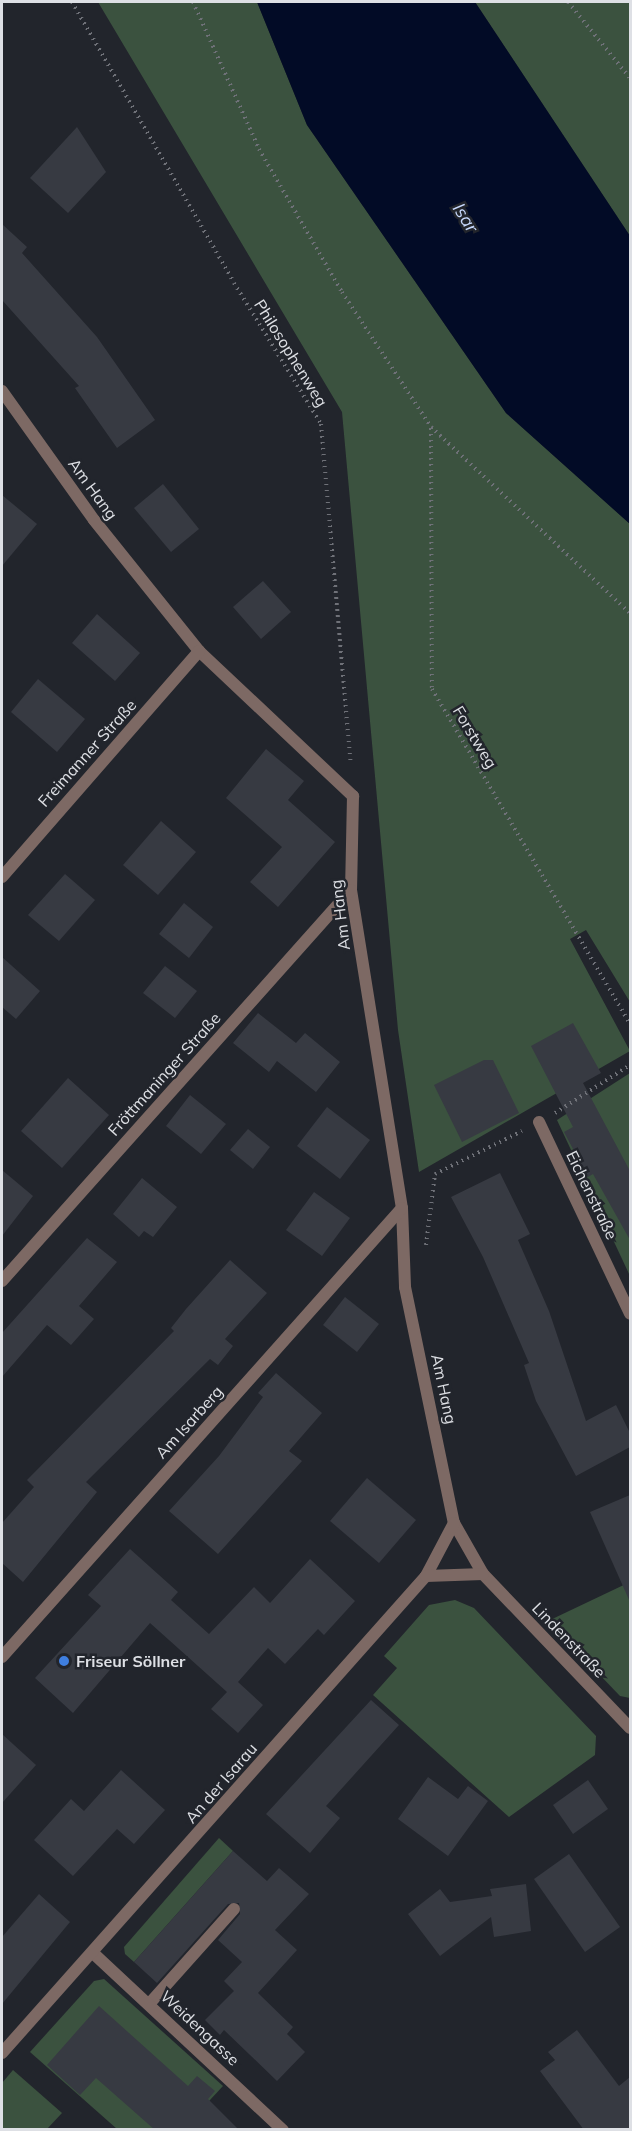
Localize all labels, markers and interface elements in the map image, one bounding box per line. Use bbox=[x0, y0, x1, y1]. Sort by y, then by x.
water label: Isar bbox=[448, 199, 482, 237]
street label: Philosophenweg bbox=[250, 296, 332, 410]
street label: Am Hang bbox=[64, 455, 122, 523]
street label: Freimanner Straße bbox=[34, 695, 140, 811]
street label: Forstweg bbox=[449, 702, 501, 772]
street label: Am Hang bbox=[326, 879, 354, 951]
street label: Fröttmaninger Straße bbox=[104, 1009, 224, 1139]
street label: Eichenstraße bbox=[562, 1148, 622, 1242]
street label: Am Hang bbox=[427, 1352, 461, 1426]
street label: Am Isarberg bbox=[151, 1382, 227, 1462]
street label: Lindenstraße bbox=[528, 1598, 610, 1682]
place label: Friseur Söllner bbox=[76, 1651, 185, 1671]
marker: Friseur Söllner bbox=[57, 1654, 71, 1668]
street label: An der Isarau bbox=[181, 1739, 261, 1827]
street label: Weidengasse bbox=[157, 1987, 243, 2069]

